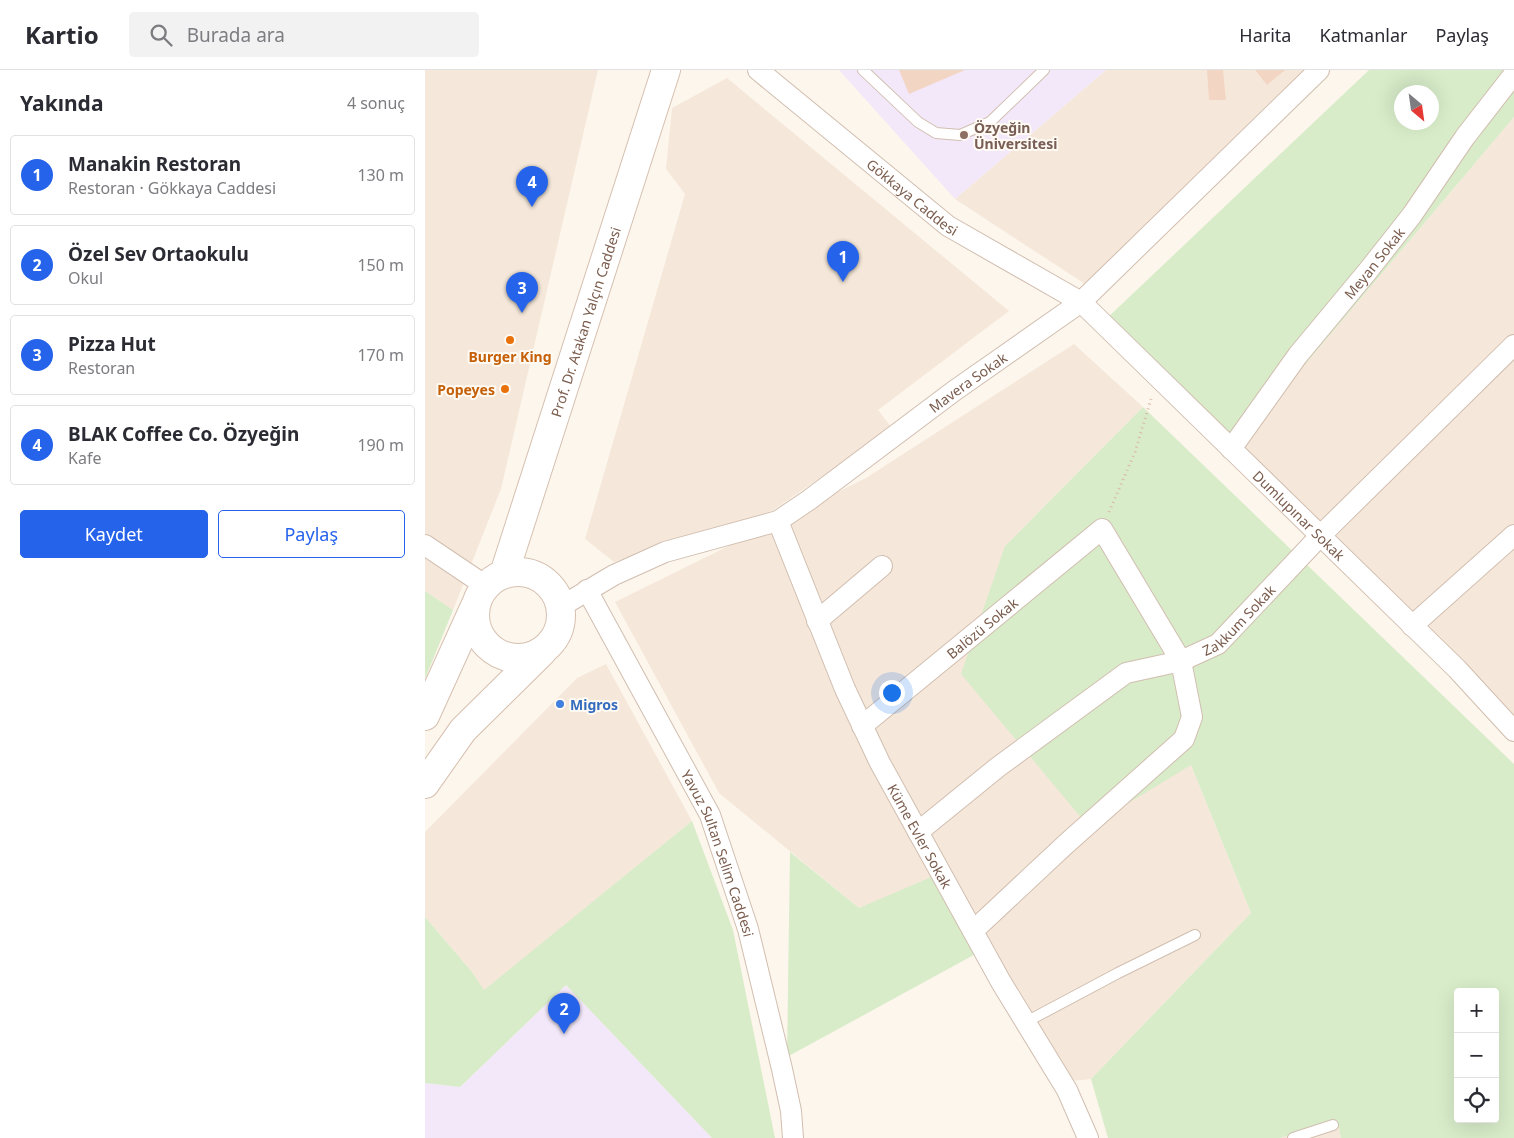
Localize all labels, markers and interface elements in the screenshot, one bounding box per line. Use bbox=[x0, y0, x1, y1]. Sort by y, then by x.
search box bbox=[129, 12, 479, 57]
text: Kartio bbox=[25, 18, 99, 51]
icon: search bbox=[147, 21, 175, 49]
text: Burada ara bbox=[187, 22, 285, 48]
text: Harita bbox=[1239, 23, 1291, 47]
text: Katmanlar bbox=[1319, 23, 1407, 47]
text: Paylaş bbox=[1435, 23, 1489, 47]
north arrow bbox=[1394, 85, 1439, 130]
text: Yakında bbox=[20, 89, 103, 117]
text: 4 sonuç bbox=[347, 92, 405, 114]
place label: Özyeğin Üniversitesi bbox=[974, 118, 1057, 153]
marker: Özyeğin Üniversitesi bbox=[958, 129, 970, 141]
text: Manakin Restoran bbox=[68, 151, 241, 177]
street label: Gökkaya Caddesi bbox=[863, 154, 962, 239]
text: 1 bbox=[32, 164, 42, 186]
text: 130 m bbox=[357, 164, 404, 186]
pin: 4 bbox=[516, 166, 548, 207]
text: Restoran · Gökkaya Caddesi bbox=[68, 177, 276, 199]
street label: Meyan Sokak bbox=[1339, 223, 1409, 302]
street label: Prof. Dr. Atakan Yalçın Caddesi bbox=[546, 224, 625, 419]
text: Özel Sev Ortaokulu bbox=[68, 241, 249, 267]
pin: 1 bbox=[827, 241, 859, 282]
text: 2 bbox=[32, 254, 42, 276]
text: 150 m bbox=[357, 254, 404, 276]
text: Okul bbox=[68, 267, 103, 289]
pin: 3 bbox=[506, 272, 538, 313]
text: Pizza Hut bbox=[68, 331, 156, 357]
marker: Burger King bbox=[504, 334, 516, 346]
text: 3 bbox=[32, 344, 42, 366]
text: 170 m bbox=[357, 344, 404, 366]
place label: Burger King bbox=[468, 347, 552, 366]
street label: Mavera Sokak bbox=[925, 347, 1011, 416]
text: Restoran bbox=[68, 357, 135, 379]
place label: Popeyes bbox=[437, 380, 495, 399]
marker: Popeyes bbox=[499, 383, 511, 395]
text: BLAK Coffee Co. Özyeğin bbox=[68, 421, 299, 447]
text: 4 bbox=[32, 434, 42, 456]
text: 190 m bbox=[357, 434, 404, 456]
text: Kafe bbox=[68, 447, 101, 469]
street label: Dumlupınar Sokak bbox=[1249, 466, 1350, 565]
button: Kaydet bbox=[20, 510, 208, 558]
button: Paylaş bbox=[218, 510, 405, 558]
street label: Zakkum Sokak bbox=[1199, 580, 1279, 660]
street label: Balözü Sokak bbox=[942, 592, 1022, 663]
your location bbox=[879, 680, 905, 706]
place label: Migros bbox=[570, 695, 618, 714]
marker: Migros bbox=[554, 698, 566, 710]
street label: Yavuz Sultan Selim Caddesi bbox=[677, 766, 759, 938]
street label: Küme Evler Sokak bbox=[884, 780, 957, 892]
map controls bbox=[1454, 988, 1499, 1123]
button: + bbox=[1454, 988, 1499, 1033]
pin: 2 bbox=[548, 993, 580, 1034]
button: − bbox=[1454, 1033, 1499, 1078]
button: locate bbox=[1454, 1078, 1499, 1123]

